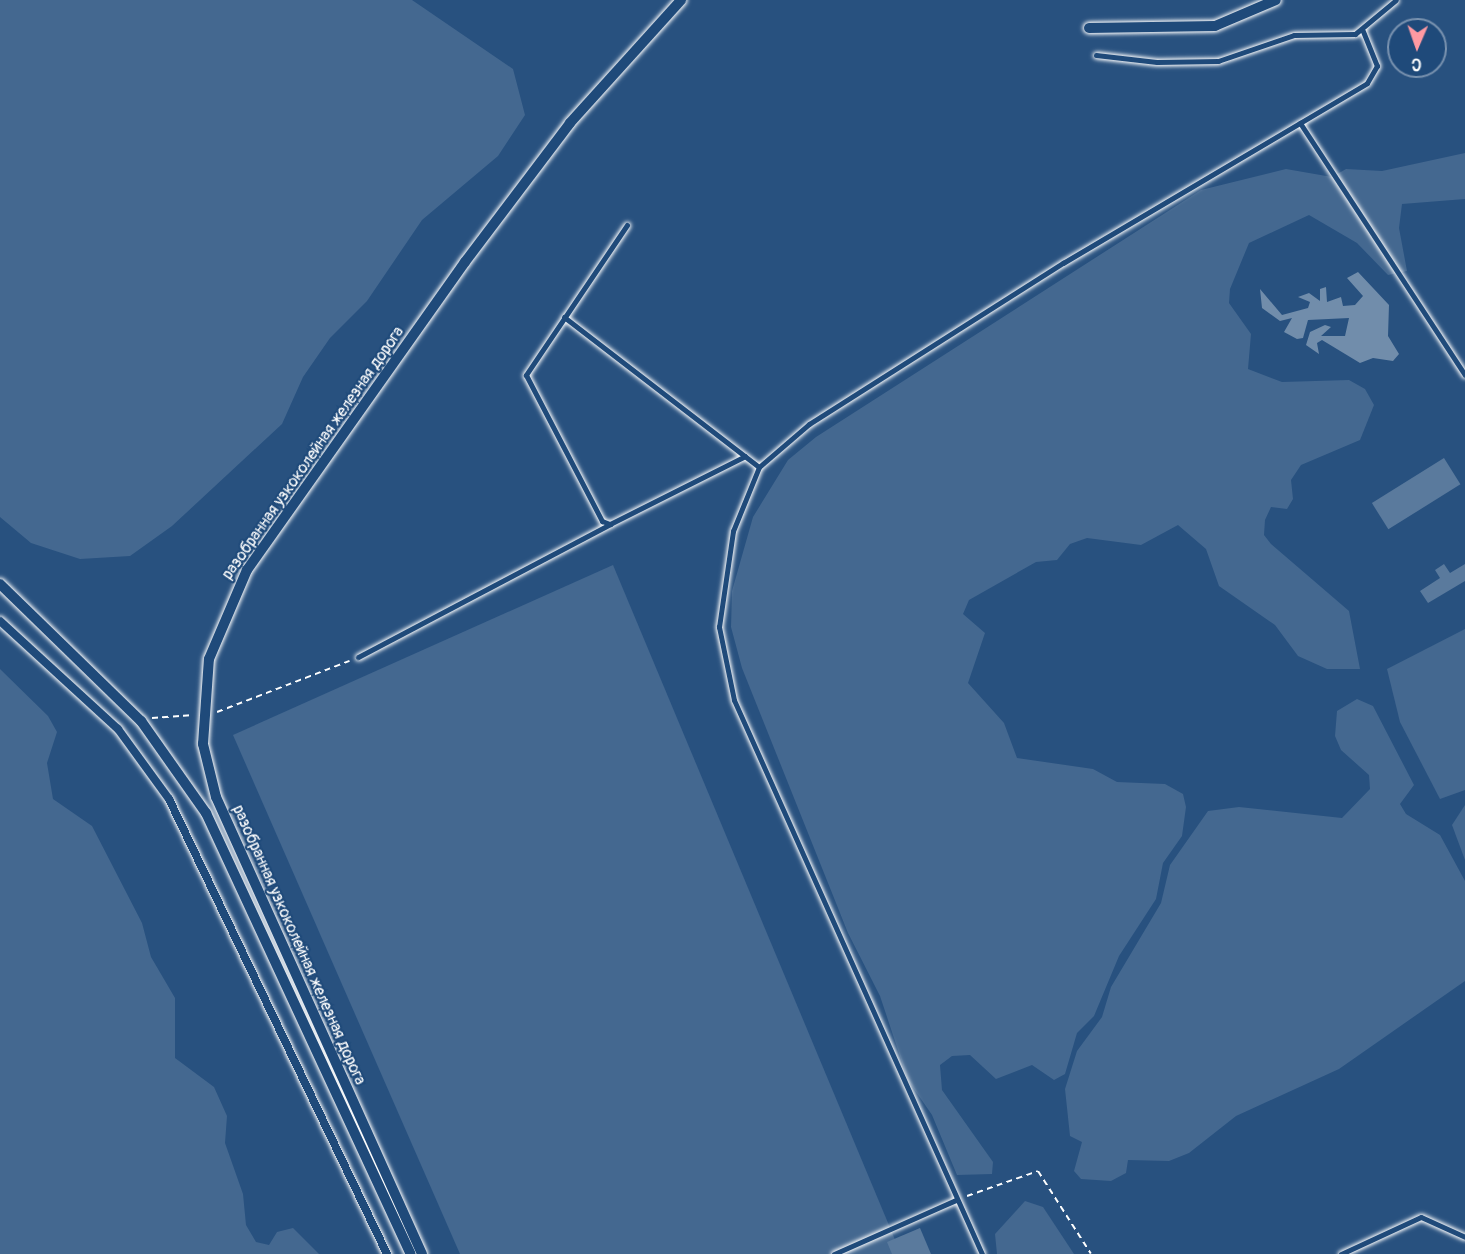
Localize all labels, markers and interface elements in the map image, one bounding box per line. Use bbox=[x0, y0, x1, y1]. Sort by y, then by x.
north arrow bbox=[1387, 18, 1447, 78]
text: С bbox=[1411, 54, 1422, 74]
street label: разобранная узкоколейная железная дорога bbox=[218, 323, 408, 583]
street label: разобранная узкоколейная железная дорога bbox=[228, 802, 370, 1088]

